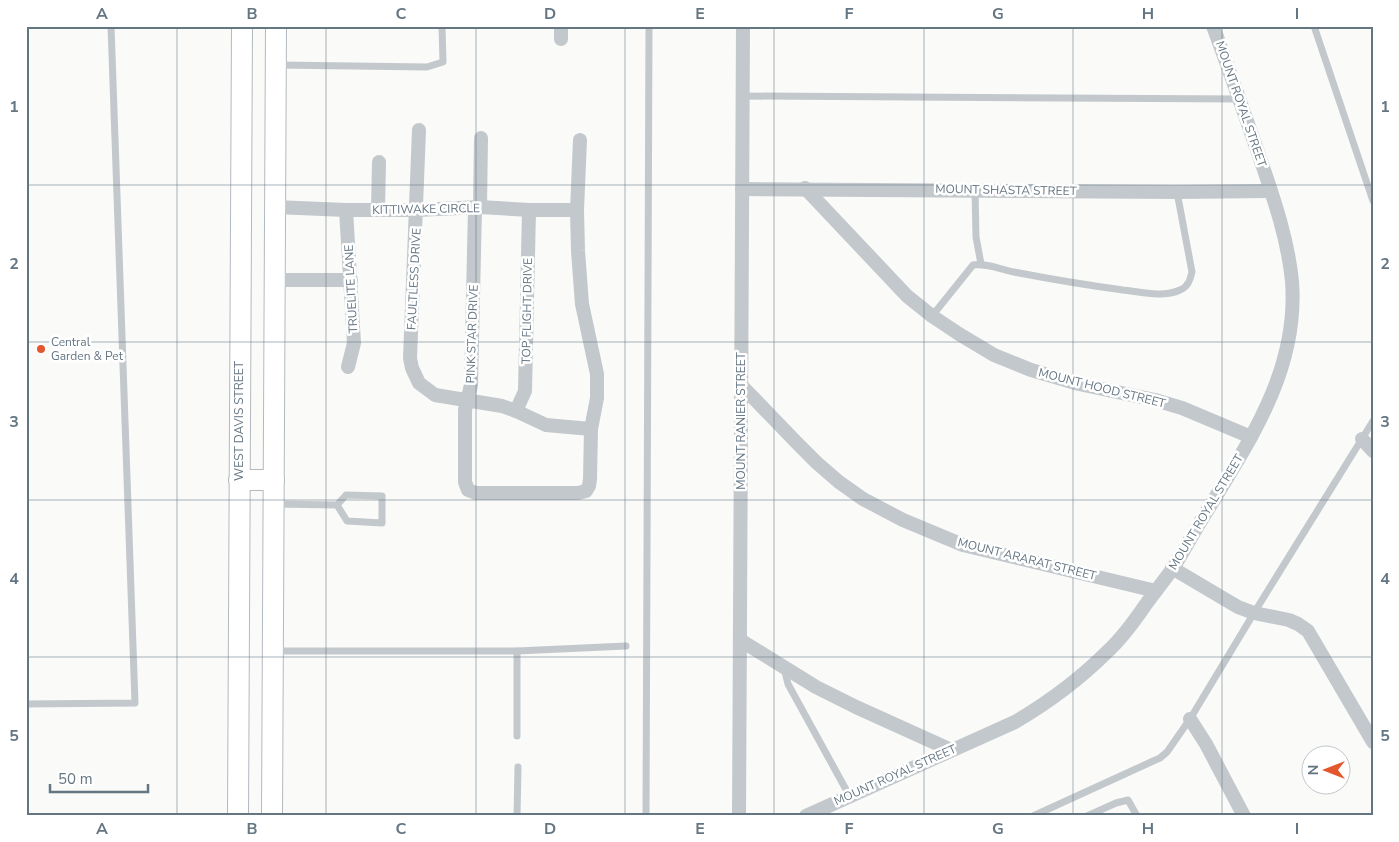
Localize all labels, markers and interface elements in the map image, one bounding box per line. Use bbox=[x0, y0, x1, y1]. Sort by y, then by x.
text: A bbox=[96, 3, 108, 25]
text: B bbox=[246, 3, 258, 25]
text: C bbox=[396, 3, 407, 25]
text: D bbox=[544, 3, 556, 25]
text: E bbox=[695, 3, 705, 25]
text: F bbox=[845, 3, 854, 25]
text: G bbox=[992, 3, 1004, 25]
text: H bbox=[1142, 3, 1154, 25]
text: I bbox=[1295, 3, 1299, 25]
street label: MOUNT ROYAL STREET bbox=[1212, 39, 1270, 170]
text: 1 bbox=[9, 96, 19, 118]
text: 1 bbox=[1380, 96, 1390, 118]
street label: MOUNT SHASTA STREET bbox=[935, 181, 1078, 199]
street label: KITTIWAKE CIRCLE bbox=[372, 200, 480, 218]
street label: FAULTLESS DRIVE bbox=[403, 228, 425, 330]
street label: TRUELITE LANE bbox=[341, 244, 361, 334]
text: 2 bbox=[9, 253, 19, 275]
text: 2 bbox=[1380, 253, 1390, 275]
street label: TOP FLIGHT DRIVE bbox=[518, 258, 536, 364]
street label: PINK STAR DRIVE bbox=[462, 284, 482, 384]
place label: Central Garden & Pet bbox=[51, 334, 124, 364]
marker: Central Garden & Pet bbox=[35, 343, 47, 355]
street label: MOUNT RANIER STREET bbox=[733, 351, 749, 490]
street label: WEST DAVIS STREET bbox=[231, 360, 247, 481]
street label: MOUNT HOOD STREET bbox=[1037, 364, 1168, 412]
text: 3 bbox=[9, 411, 19, 433]
text: 3 bbox=[1380, 411, 1390, 433]
street label: MOUNT ROYAL STREET bbox=[1165, 451, 1247, 573]
street label: MOUNT ARARAT STREET bbox=[956, 534, 1099, 584]
text: 4 bbox=[9, 568, 19, 590]
text: 4 bbox=[1380, 568, 1390, 590]
text: 5 bbox=[9, 725, 19, 747]
text: 5 bbox=[1380, 725, 1390, 747]
street label: MOUNT ROYAL STREET bbox=[831, 740, 959, 809]
north arrow bbox=[1302, 744, 1352, 794]
scale bar bbox=[50, 762, 148, 794]
text: N bbox=[1304, 765, 1323, 775]
text: 50 m bbox=[58, 769, 93, 789]
text: A bbox=[96, 818, 108, 840]
text: B bbox=[246, 818, 258, 840]
text: C bbox=[396, 818, 407, 840]
text: D bbox=[544, 818, 556, 840]
text: E bbox=[695, 818, 705, 840]
text: F bbox=[845, 818, 854, 840]
text: G bbox=[992, 818, 1004, 840]
text: H bbox=[1142, 818, 1154, 840]
text: I bbox=[1295, 818, 1299, 840]

